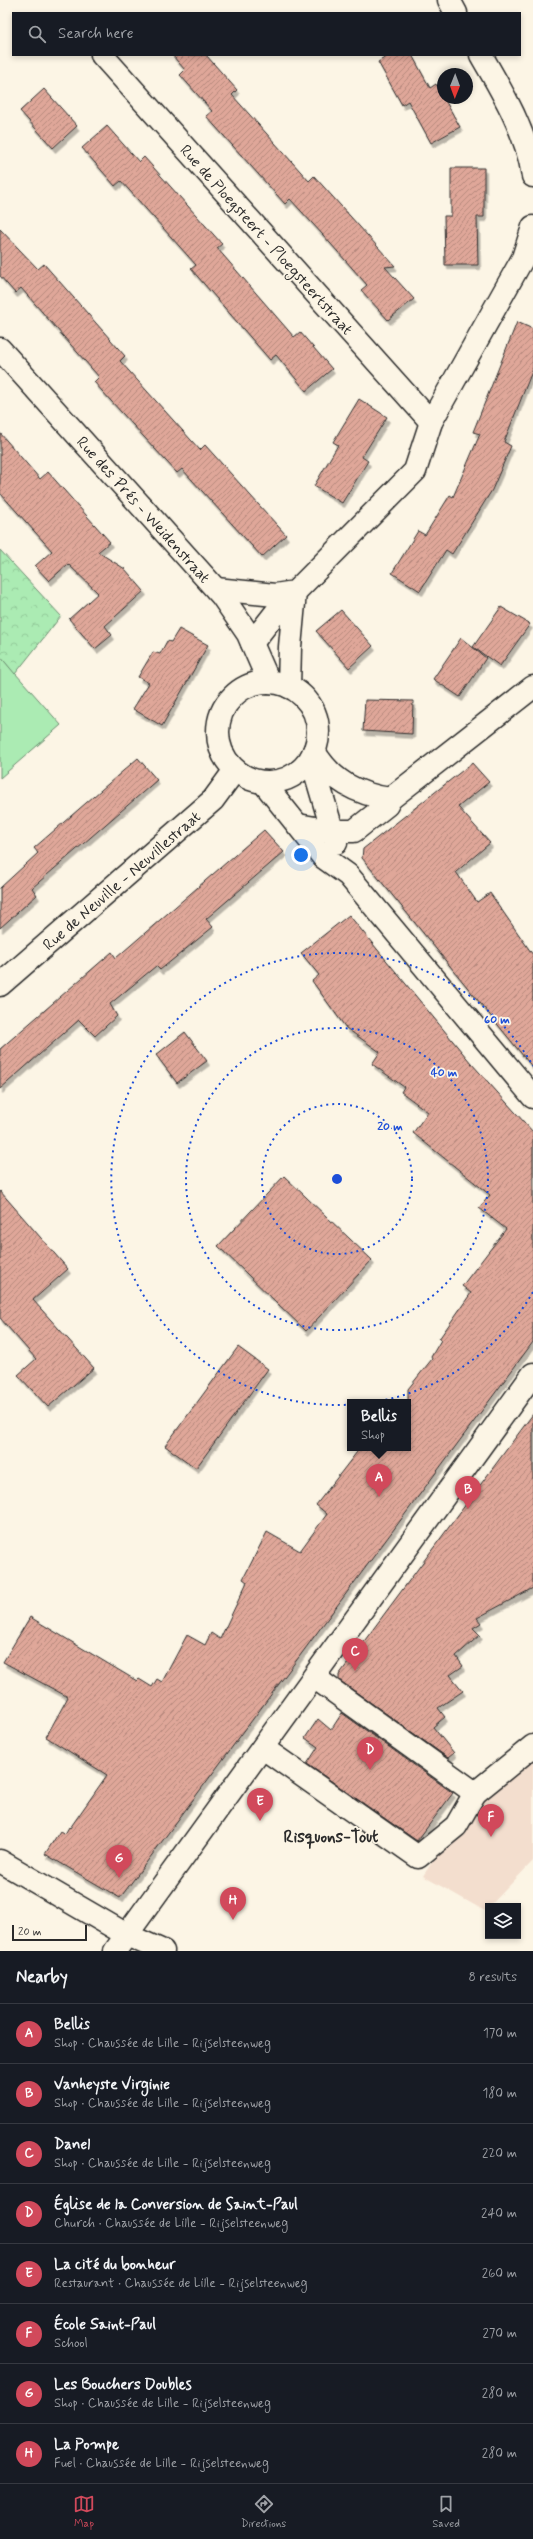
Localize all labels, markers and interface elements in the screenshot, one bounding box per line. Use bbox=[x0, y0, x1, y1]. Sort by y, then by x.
search box bbox=[12, 12, 521, 56]
icon: search bbox=[26, 23, 48, 45]
text: Search here bbox=[58, 24, 134, 44]
north arrow bbox=[437, 68, 473, 104]
street label: Rue de Ploegsteert - Ploegsteertstraat bbox=[174, 140, 357, 340]
street label: Rue des Prés - Weidenstraat bbox=[71, 432, 214, 588]
street label: Rue de Neuville - Neuvillestraat bbox=[39, 807, 205, 956]
your location bbox=[291, 845, 311, 865]
text: 60 m bbox=[484, 1012, 510, 1028]
text: 40 m bbox=[431, 1065, 458, 1081]
text: 20 m bbox=[377, 1119, 403, 1135]
centre of rings bbox=[330, 1172, 344, 1186]
popup bbox=[347, 1399, 411, 1451]
text: Bellis bbox=[361, 1407, 397, 1427]
text: Shop bbox=[361, 1427, 385, 1444]
pin: A bbox=[366, 1464, 392, 1497]
pin: B bbox=[455, 1476, 481, 1509]
pin: C bbox=[342, 1638, 368, 1671]
pin: D bbox=[357, 1737, 383, 1770]
pin: E bbox=[247, 1788, 273, 1821]
pin: F bbox=[478, 1804, 504, 1837]
district label: Risquons-Tout bbox=[284, 1826, 379, 1849]
pin: G bbox=[106, 1845, 132, 1878]
pin: H bbox=[220, 1887, 246, 1920]
map controls bbox=[485, 1903, 521, 1939]
button: layers bbox=[485, 1903, 521, 1939]
scale bar bbox=[12, 1923, 87, 1942]
text: 20 m bbox=[18, 1925, 41, 1939]
text: Nearby bbox=[16, 1966, 68, 1988]
text: 8 results bbox=[469, 1969, 517, 1986]
text: Bellis bbox=[54, 2015, 90, 2035]
text: A bbox=[25, 2025, 33, 2042]
text: 170 m bbox=[483, 2025, 517, 2042]
text: Shop · Chaussée de Lille - Rijselsteenweg bbox=[54, 2035, 271, 2052]
text: Vanheyste Virginie bbox=[54, 2075, 170, 2095]
text: B bbox=[25, 2085, 33, 2102]
text: 180 m bbox=[482, 2085, 517, 2102]
text: Shop · Chaussée de Lille - Rijselsteenweg bbox=[54, 2095, 271, 2112]
text: Danel bbox=[54, 2135, 90, 2155]
text: C bbox=[24, 2145, 34, 2162]
text: 220 m bbox=[482, 2145, 517, 2162]
text: Shop · Chaussée de Lille - Rijselsteenweg bbox=[54, 2155, 271, 2172]
text: Église de la Conversion de Saint-Paul bbox=[54, 2195, 298, 2215]
text: D bbox=[25, 2205, 33, 2222]
text: 240 m bbox=[481, 2205, 517, 2222]
text: Church · Chaussée de Lille - Rijselsteenweg bbox=[54, 2215, 288, 2232]
text: La cité du bonheur bbox=[54, 2255, 176, 2275]
text: E bbox=[25, 2265, 33, 2282]
text: 260 m bbox=[482, 2265, 517, 2282]
text: Restaurant · Chaussée de Lille - Rijselsteenweg bbox=[54, 2275, 308, 2292]
text: École Saint-Paul bbox=[54, 2315, 156, 2335]
text: F bbox=[26, 2325, 32, 2342]
text: 270 m bbox=[482, 2325, 517, 2342]
text: School bbox=[54, 2335, 88, 2352]
text: Les Bouchers Doubles bbox=[54, 2375, 192, 2395]
text: G bbox=[25, 2385, 33, 2402]
text: 280 m bbox=[482, 2385, 517, 2402]
text: Shop · Chaussée de Lille - Rijselsteenweg bbox=[54, 2395, 271, 2412]
text: La Pompe bbox=[54, 2435, 119, 2455]
text: H bbox=[25, 2445, 33, 2462]
text: 280 m bbox=[482, 2445, 517, 2462]
text: Fuel · Chaussée de Lille - Rijselsteenweg bbox=[54, 2455, 269, 2472]
tab: Map bbox=[73, 2493, 95, 2531]
tab: Directions bbox=[241, 2493, 286, 2531]
tab: Saved bbox=[432, 2493, 460, 2531]

